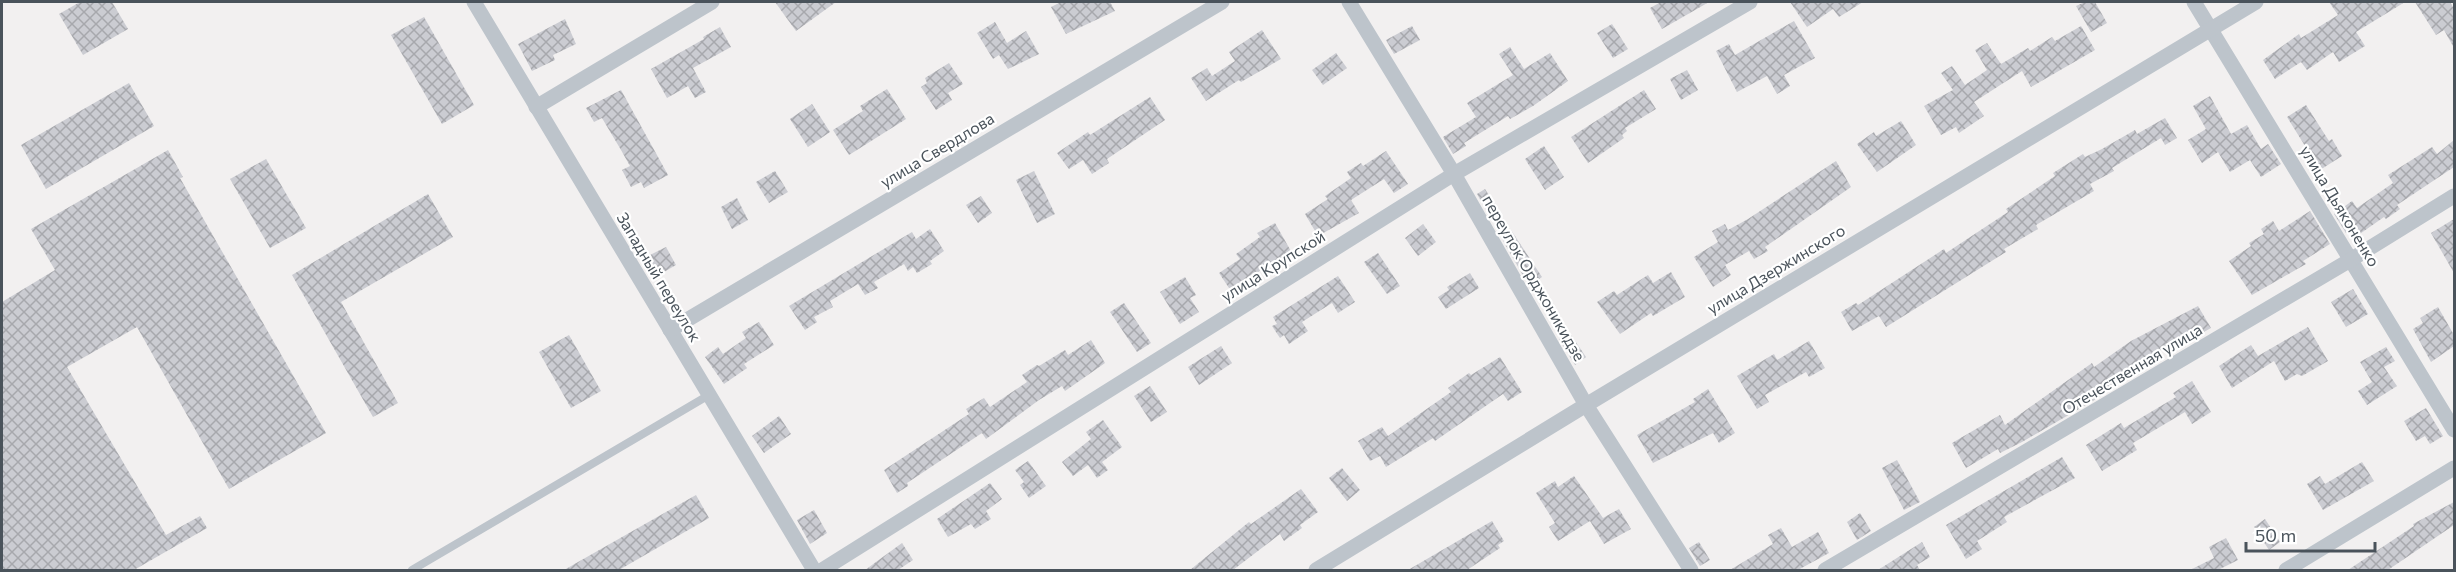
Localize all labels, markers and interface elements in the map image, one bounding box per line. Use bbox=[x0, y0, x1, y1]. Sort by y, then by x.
street label: улица Свердлова bbox=[876, 108, 997, 191]
street label: улица Дьяконенко bbox=[2297, 142, 2384, 270]
street label: переулок Орджоникидзе bbox=[1479, 191, 1590, 364]
street label: Западный переулок bbox=[613, 209, 706, 345]
street label: улица Дзержинского bbox=[1703, 220, 1848, 317]
street label: улица Крупской bbox=[1217, 226, 1328, 305]
street label: Отечественная улица bbox=[2058, 319, 2205, 418]
scale bar bbox=[2246, 515, 2375, 553]
text: 50 m bbox=[2255, 524, 2296, 546]

